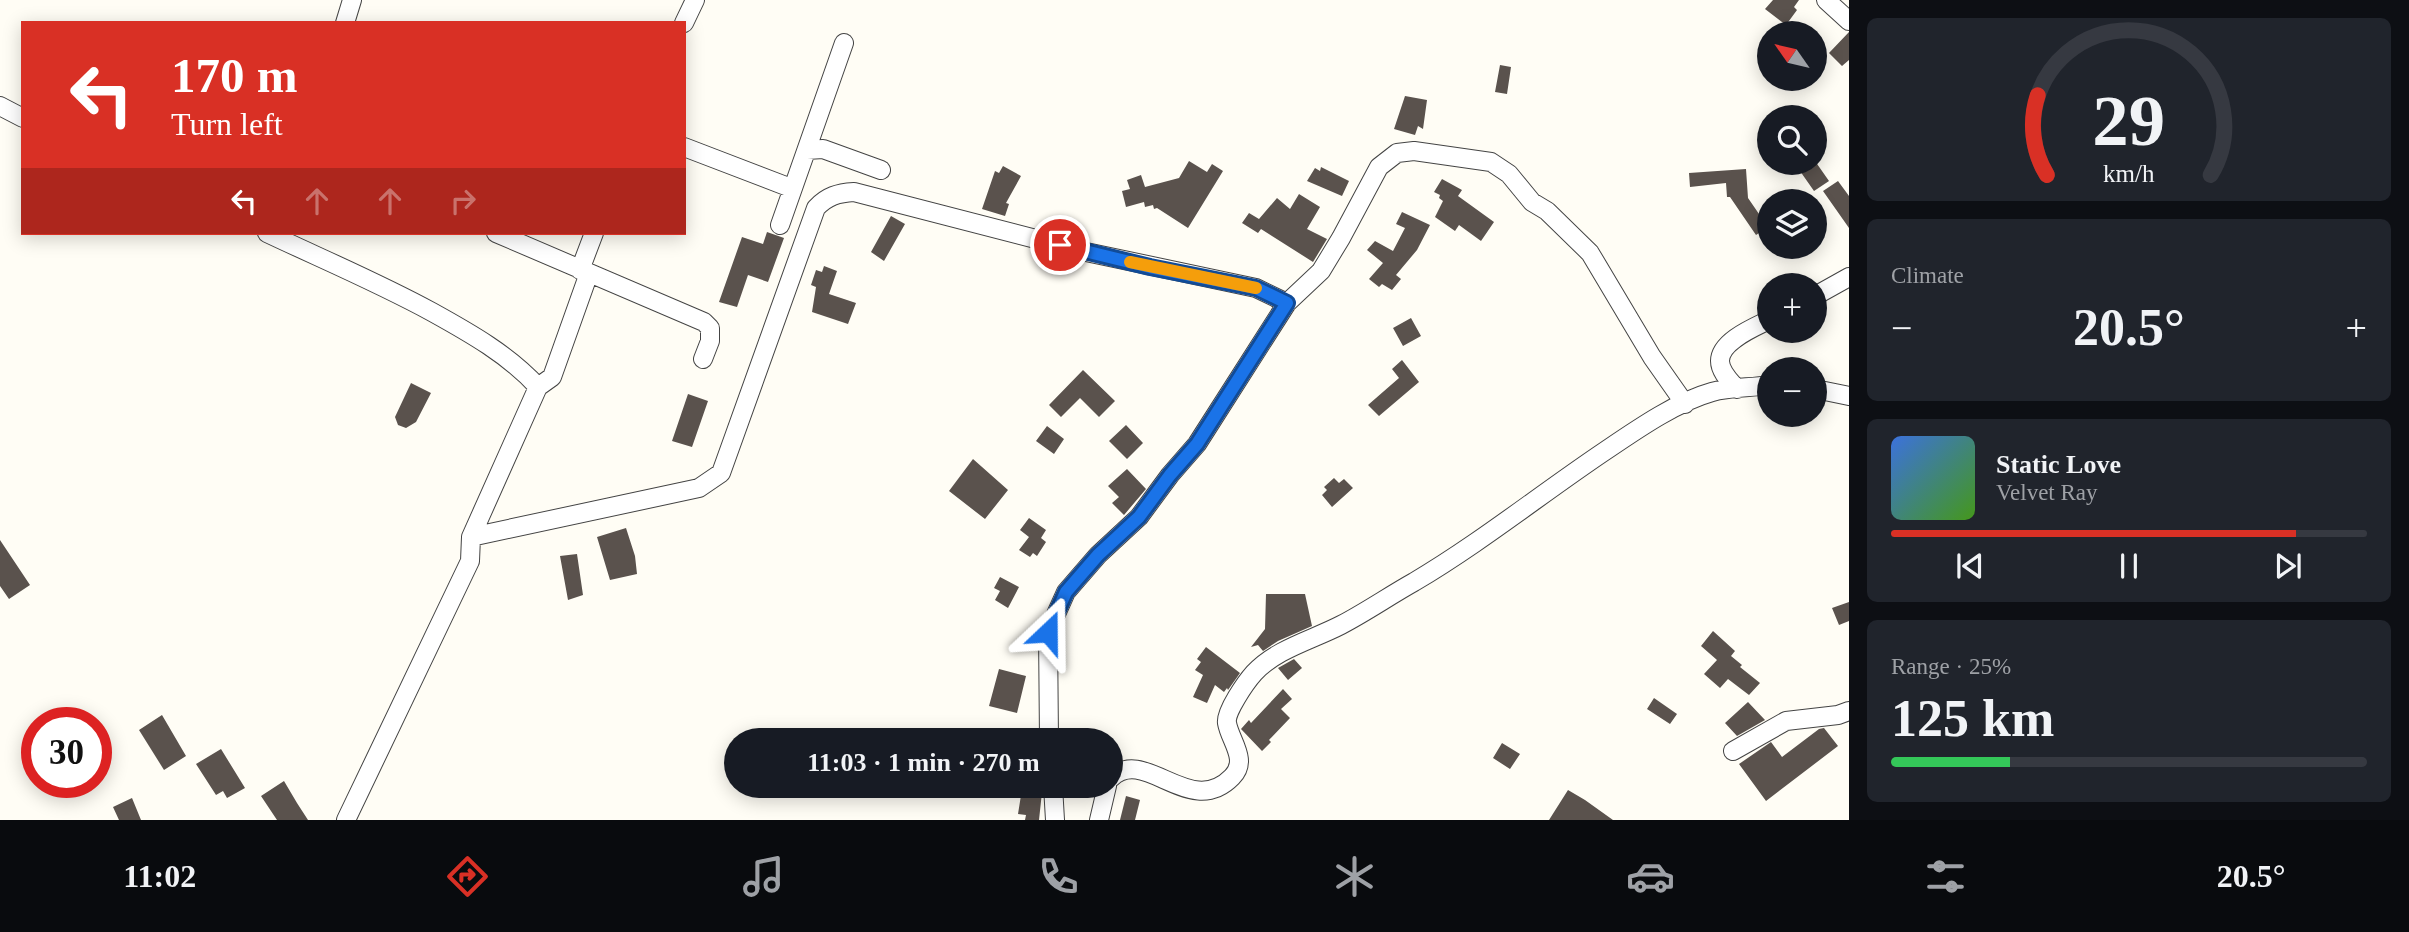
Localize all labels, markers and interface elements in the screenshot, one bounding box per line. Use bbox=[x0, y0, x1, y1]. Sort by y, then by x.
north arrow bbox=[1757, 21, 1827, 91]
map controls bbox=[1757, 21, 1827, 427]
text: 170 m bbox=[171, 48, 298, 103]
icon: left bbox=[56, 49, 147, 140]
text: 29 bbox=[2093, 81, 2165, 162]
button: search bbox=[1757, 105, 1827, 175]
text: Turn left bbox=[171, 106, 283, 142]
text: km/h bbox=[2103, 160, 2155, 187]
icon: left bbox=[225, 182, 263, 220]
icon: ahead bbox=[298, 182, 336, 220]
icon: ahead bbox=[371, 182, 409, 220]
icon: right bbox=[444, 182, 482, 220]
button: layers bbox=[1757, 189, 1827, 259]
pin bbox=[1030, 215, 1090, 275]
icon: arrive bbox=[1041, 226, 1079, 264]
text: Climate bbox=[1891, 263, 1964, 288]
button: + bbox=[1757, 273, 1827, 343]
text: 20.5° bbox=[2073, 299, 2185, 356]
text: − bbox=[1891, 307, 1912, 349]
text: + bbox=[2346, 307, 2367, 349]
button: − bbox=[1757, 357, 1827, 427]
text: Static Love bbox=[1996, 450, 2121, 479]
text: Velvet Ray bbox=[1996, 480, 2098, 505]
icon: previous bbox=[1951, 547, 1989, 585]
icon: pause bbox=[2110, 547, 2148, 585]
icon: next bbox=[2269, 547, 2307, 585]
position arrow bbox=[1011, 595, 1085, 669]
text: Range · 25% bbox=[1891, 654, 2011, 679]
text: 125 km bbox=[1891, 690, 2054, 747]
speed limit sign: 30 bbox=[21, 707, 112, 798]
text: 11:03 · 1 min · 270 m bbox=[807, 748, 1040, 777]
icon: directions bbox=[443, 852, 492, 901]
icon: music bbox=[739, 852, 788, 901]
icon: phone bbox=[1034, 852, 1083, 901]
icon: climate bbox=[1330, 852, 1379, 901]
icon: car bbox=[1626, 852, 1675, 901]
icon: filters bbox=[1921, 852, 1970, 901]
text: 11:02 bbox=[123, 858, 196, 894]
text: 20.5° bbox=[2217, 858, 2286, 894]

